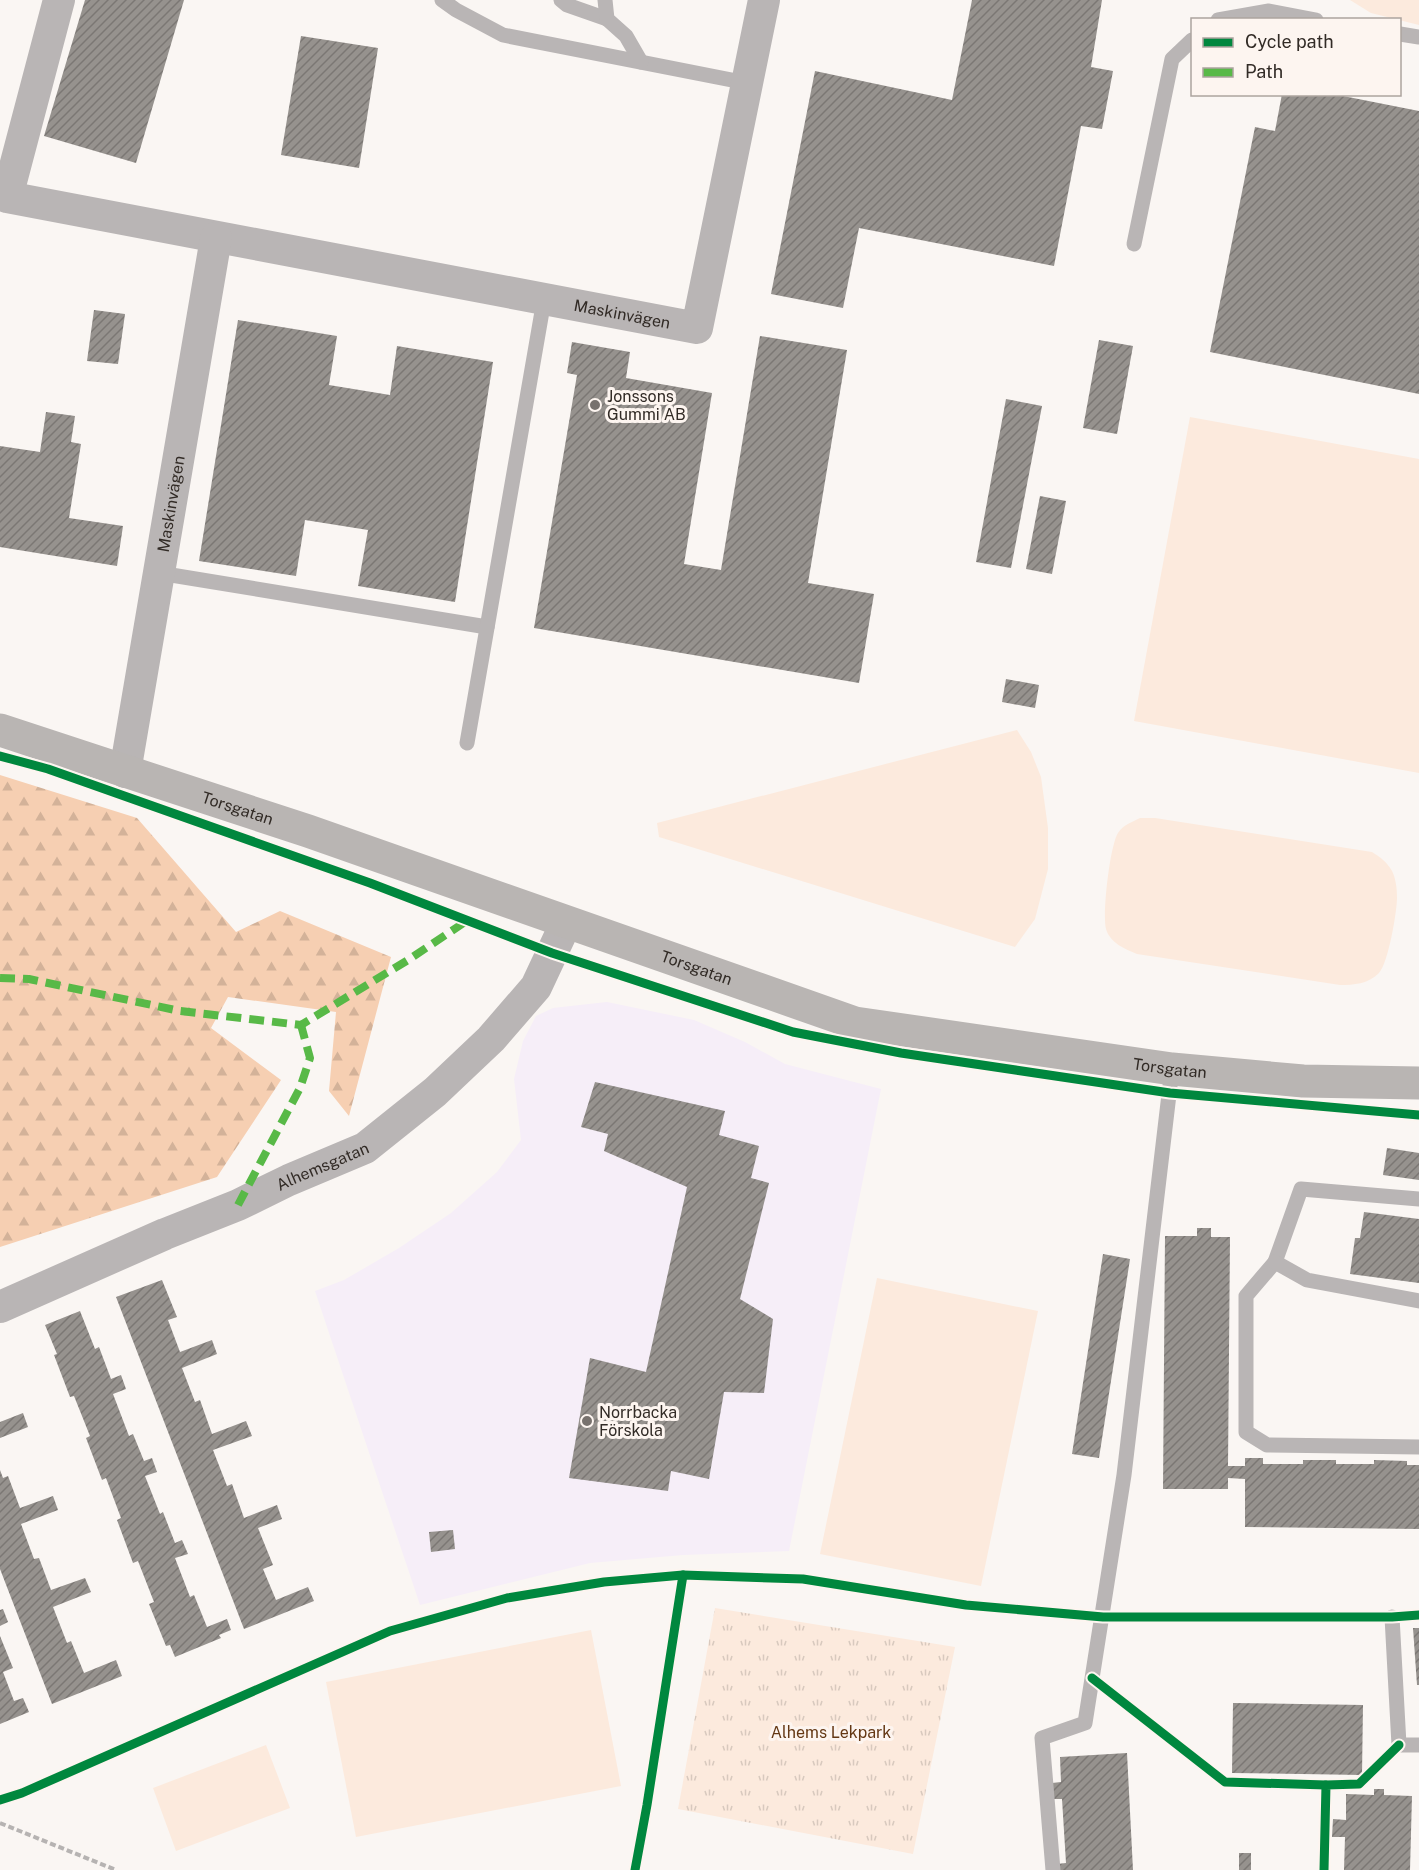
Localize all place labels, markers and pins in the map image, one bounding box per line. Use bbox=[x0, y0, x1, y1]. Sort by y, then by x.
place label: Jonssons Gummi AB bbox=[607, 387, 686, 424]
marker: Jonssons Gummi AB bbox=[588, 398, 602, 412]
place label: Norrbacka Förskola bbox=[599, 1403, 677, 1440]
marker: Norrbacka Förskola bbox=[580, 1414, 594, 1428]

